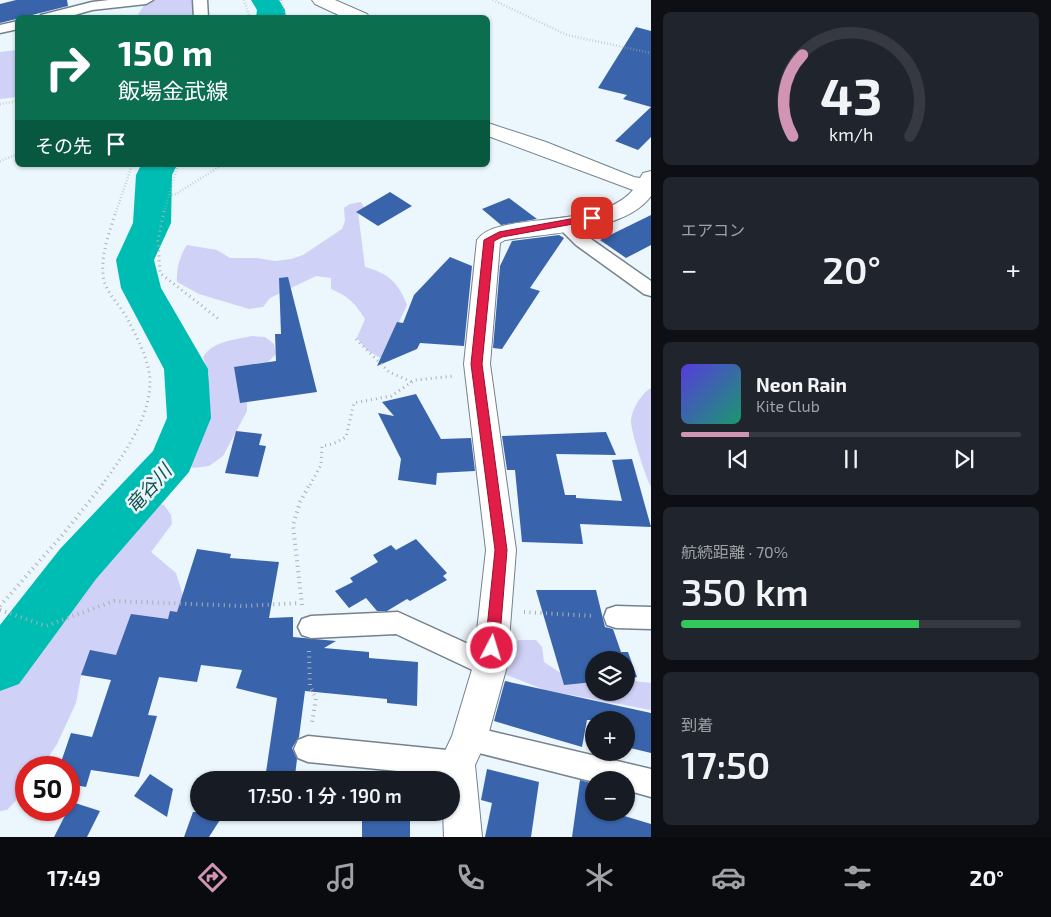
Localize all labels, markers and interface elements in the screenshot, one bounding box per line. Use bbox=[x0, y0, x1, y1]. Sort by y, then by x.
text: 150 m bbox=[118, 31, 213, 73]
icon: right bbox=[35, 35, 100, 100]
text: 43 bbox=[820, 63, 882, 125]
text: 飯場金武線 bbox=[118, 77, 228, 103]
text: km/h bbox=[829, 123, 873, 145]
icon: arrive bbox=[102, 130, 130, 158]
text: その先 bbox=[35, 134, 92, 157]
pin bbox=[571, 197, 613, 239]
icon: arrive bbox=[578, 204, 606, 232]
text: エアコン bbox=[681, 220, 745, 239]
text: 20° bbox=[822, 246, 881, 292]
text: − bbox=[681, 252, 697, 286]
text: + bbox=[1006, 252, 1021, 286]
text: Neon Rain bbox=[756, 373, 847, 396]
text: Kite Club bbox=[756, 396, 820, 415]
icon: previous bbox=[724, 445, 752, 473]
icon: pause bbox=[837, 445, 865, 473]
icon: next bbox=[950, 445, 978, 473]
water label: 竜谷川 bbox=[120, 458, 177, 517]
text: 航続距離 · 70% bbox=[681, 542, 788, 561]
text: 350 km bbox=[681, 568, 809, 614]
position arrow bbox=[465, 621, 517, 673]
map controls bbox=[585, 651, 635, 821]
button: layers bbox=[585, 651, 635, 701]
button: + bbox=[585, 711, 635, 761]
text: 到着 bbox=[681, 715, 713, 734]
text: 17:50 bbox=[681, 741, 770, 787]
speed limit sign: 50 bbox=[15, 756, 80, 821]
button: − bbox=[585, 771, 635, 821]
text: 17:50 · 1 分 · 190 m bbox=[248, 784, 402, 807]
icon: directions bbox=[195, 860, 230, 895]
icon: music bbox=[324, 860, 359, 895]
icon: phone bbox=[453, 860, 488, 895]
icon: climate bbox=[582, 860, 617, 895]
icon: car bbox=[711, 860, 746, 895]
icon: filters bbox=[840, 860, 875, 895]
text: 17:49 bbox=[47, 864, 101, 890]
text: 20° bbox=[970, 864, 1004, 890]

